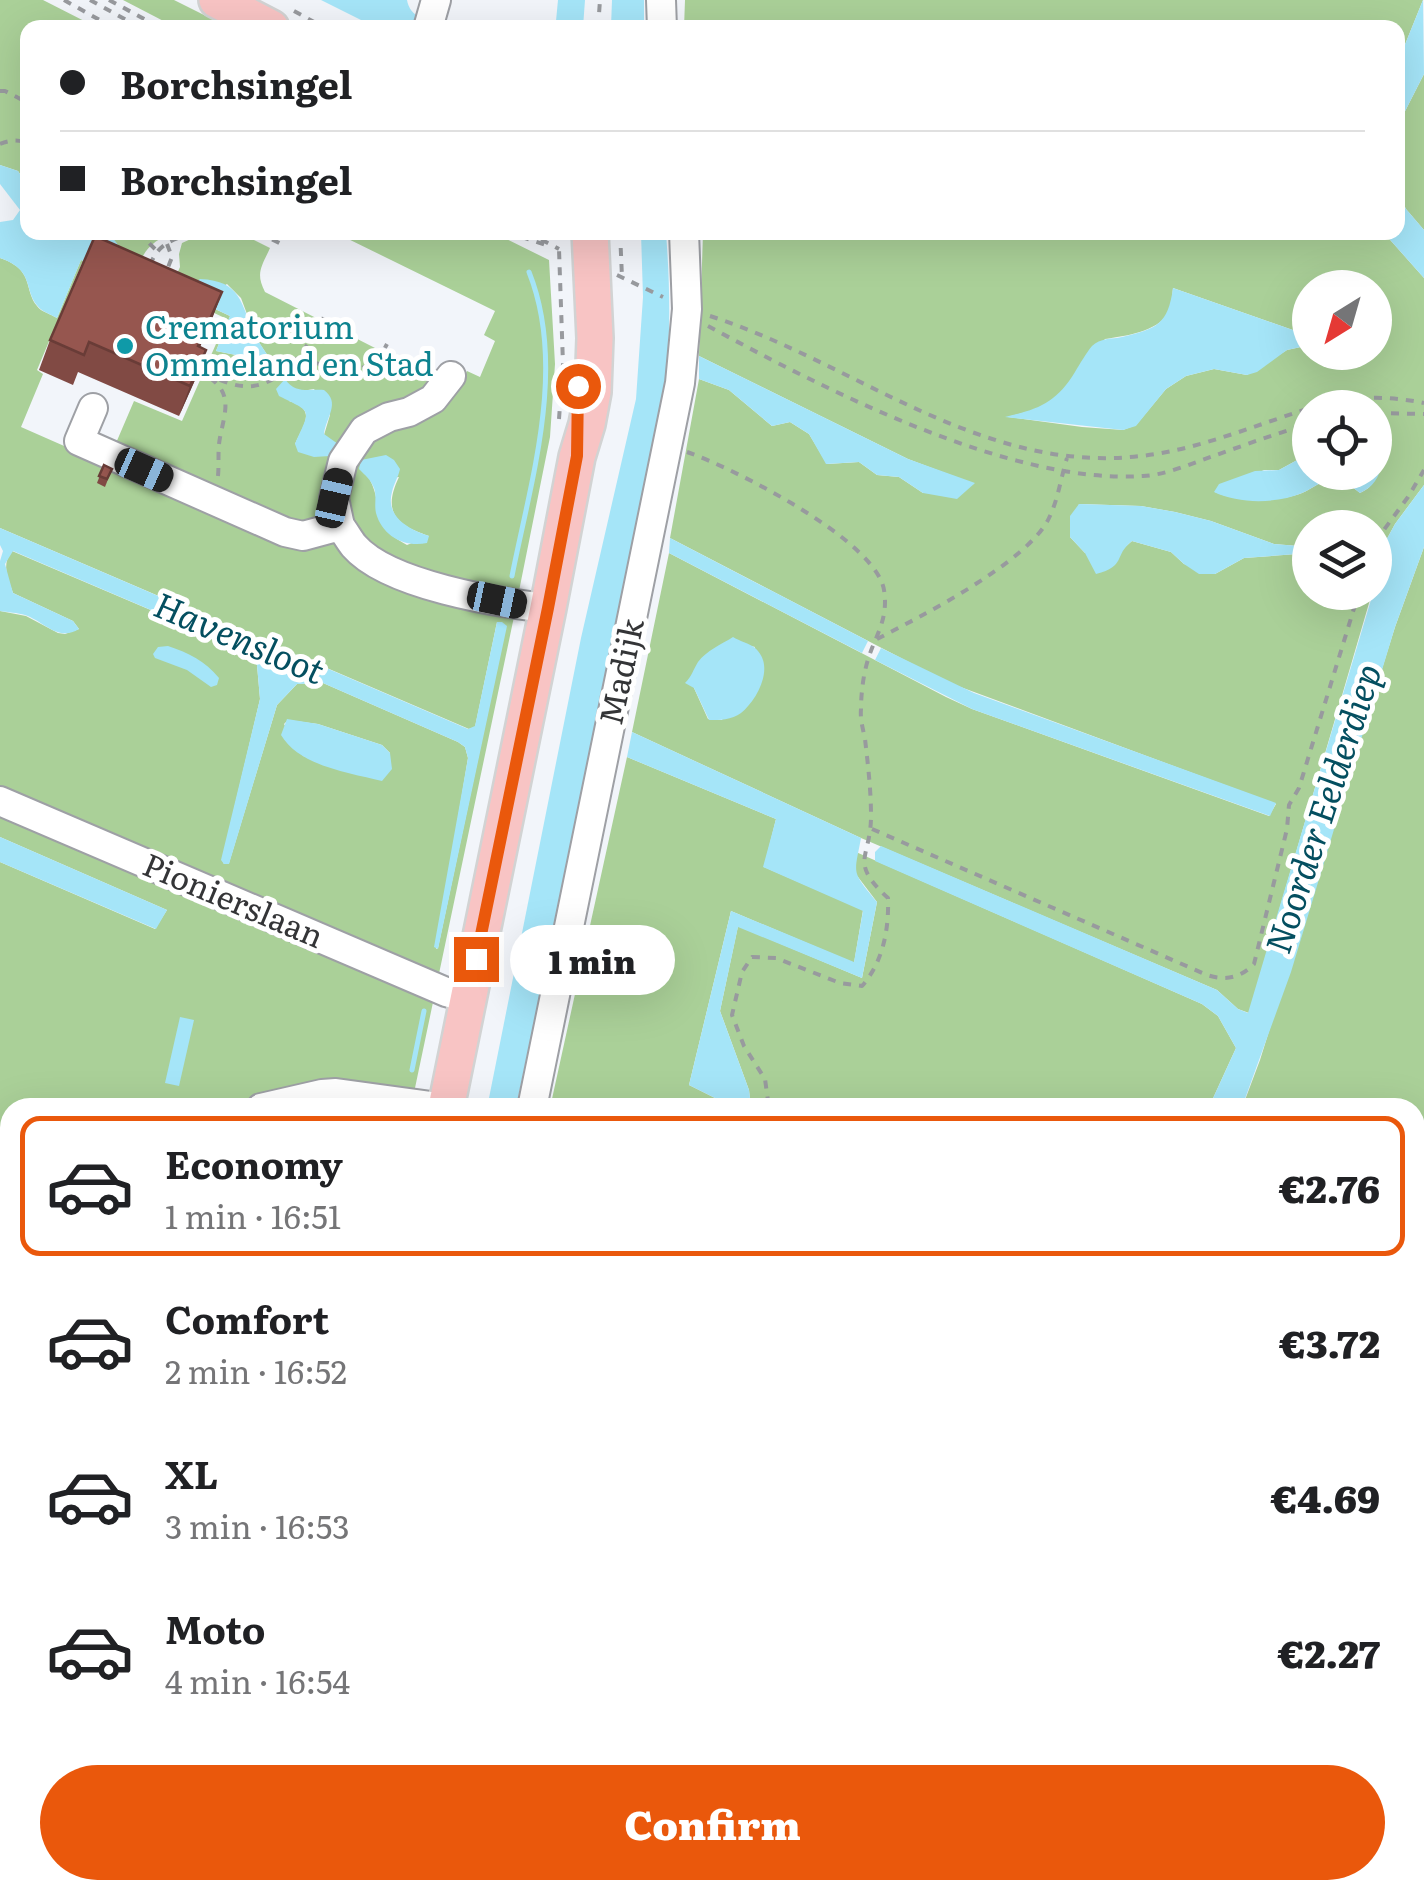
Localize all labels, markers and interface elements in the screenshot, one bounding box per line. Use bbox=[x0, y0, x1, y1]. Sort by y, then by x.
text: Borchsingel bbox=[120, 54, 352, 111]
text: Borchsingel bbox=[120, 150, 352, 207]
north arrow bbox=[1292, 270, 1392, 370]
map controls bbox=[1292, 270, 1392, 610]
place label: Crematorium Ommeland en Stad bbox=[145, 301, 434, 386]
marker: Crematorium Ommeland en Stad bbox=[114, 335, 136, 357]
route start bbox=[556, 364, 601, 409]
button: locate bbox=[1292, 390, 1392, 490]
car bbox=[110, 444, 178, 496]
car bbox=[313, 465, 355, 531]
button: layers bbox=[1292, 510, 1392, 610]
water label: Havensloot bbox=[147, 577, 333, 695]
car bbox=[465, 579, 529, 621]
street label: Madijk bbox=[584, 613, 654, 729]
water label: Noorder Eelderdiep bbox=[1250, 657, 1392, 959]
street label: Pionierslaan bbox=[136, 839, 332, 958]
callout: 1 min bbox=[511, 924, 676, 994]
text: 1 min bbox=[549, 936, 636, 984]
route end bbox=[454, 937, 499, 982]
text: Economy bbox=[165, 1134, 343, 1191]
icon: car bbox=[45, 1141, 135, 1231]
text: €2.76 bbox=[1279, 1158, 1380, 1215]
text: 1 min · 16:51 bbox=[165, 1191, 341, 1239]
text: Comfort bbox=[165, 1289, 329, 1346]
icon: car bbox=[45, 1296, 135, 1386]
text: €3.72 bbox=[1279, 1313, 1380, 1370]
text: 2 min · 16:52 bbox=[165, 1346, 347, 1394]
text: XL bbox=[165, 1444, 218, 1501]
icon: car bbox=[45, 1451, 135, 1541]
text: €4.69 bbox=[1271, 1468, 1380, 1525]
text: 3 min · 16:53 bbox=[165, 1501, 350, 1549]
text: Moto bbox=[165, 1599, 265, 1656]
icon: car bbox=[45, 1606, 135, 1696]
text: €2.27 bbox=[1278, 1623, 1380, 1680]
text: 4 min · 16:54 bbox=[165, 1656, 350, 1704]
button: Confirm bbox=[40, 1765, 1385, 1880]

